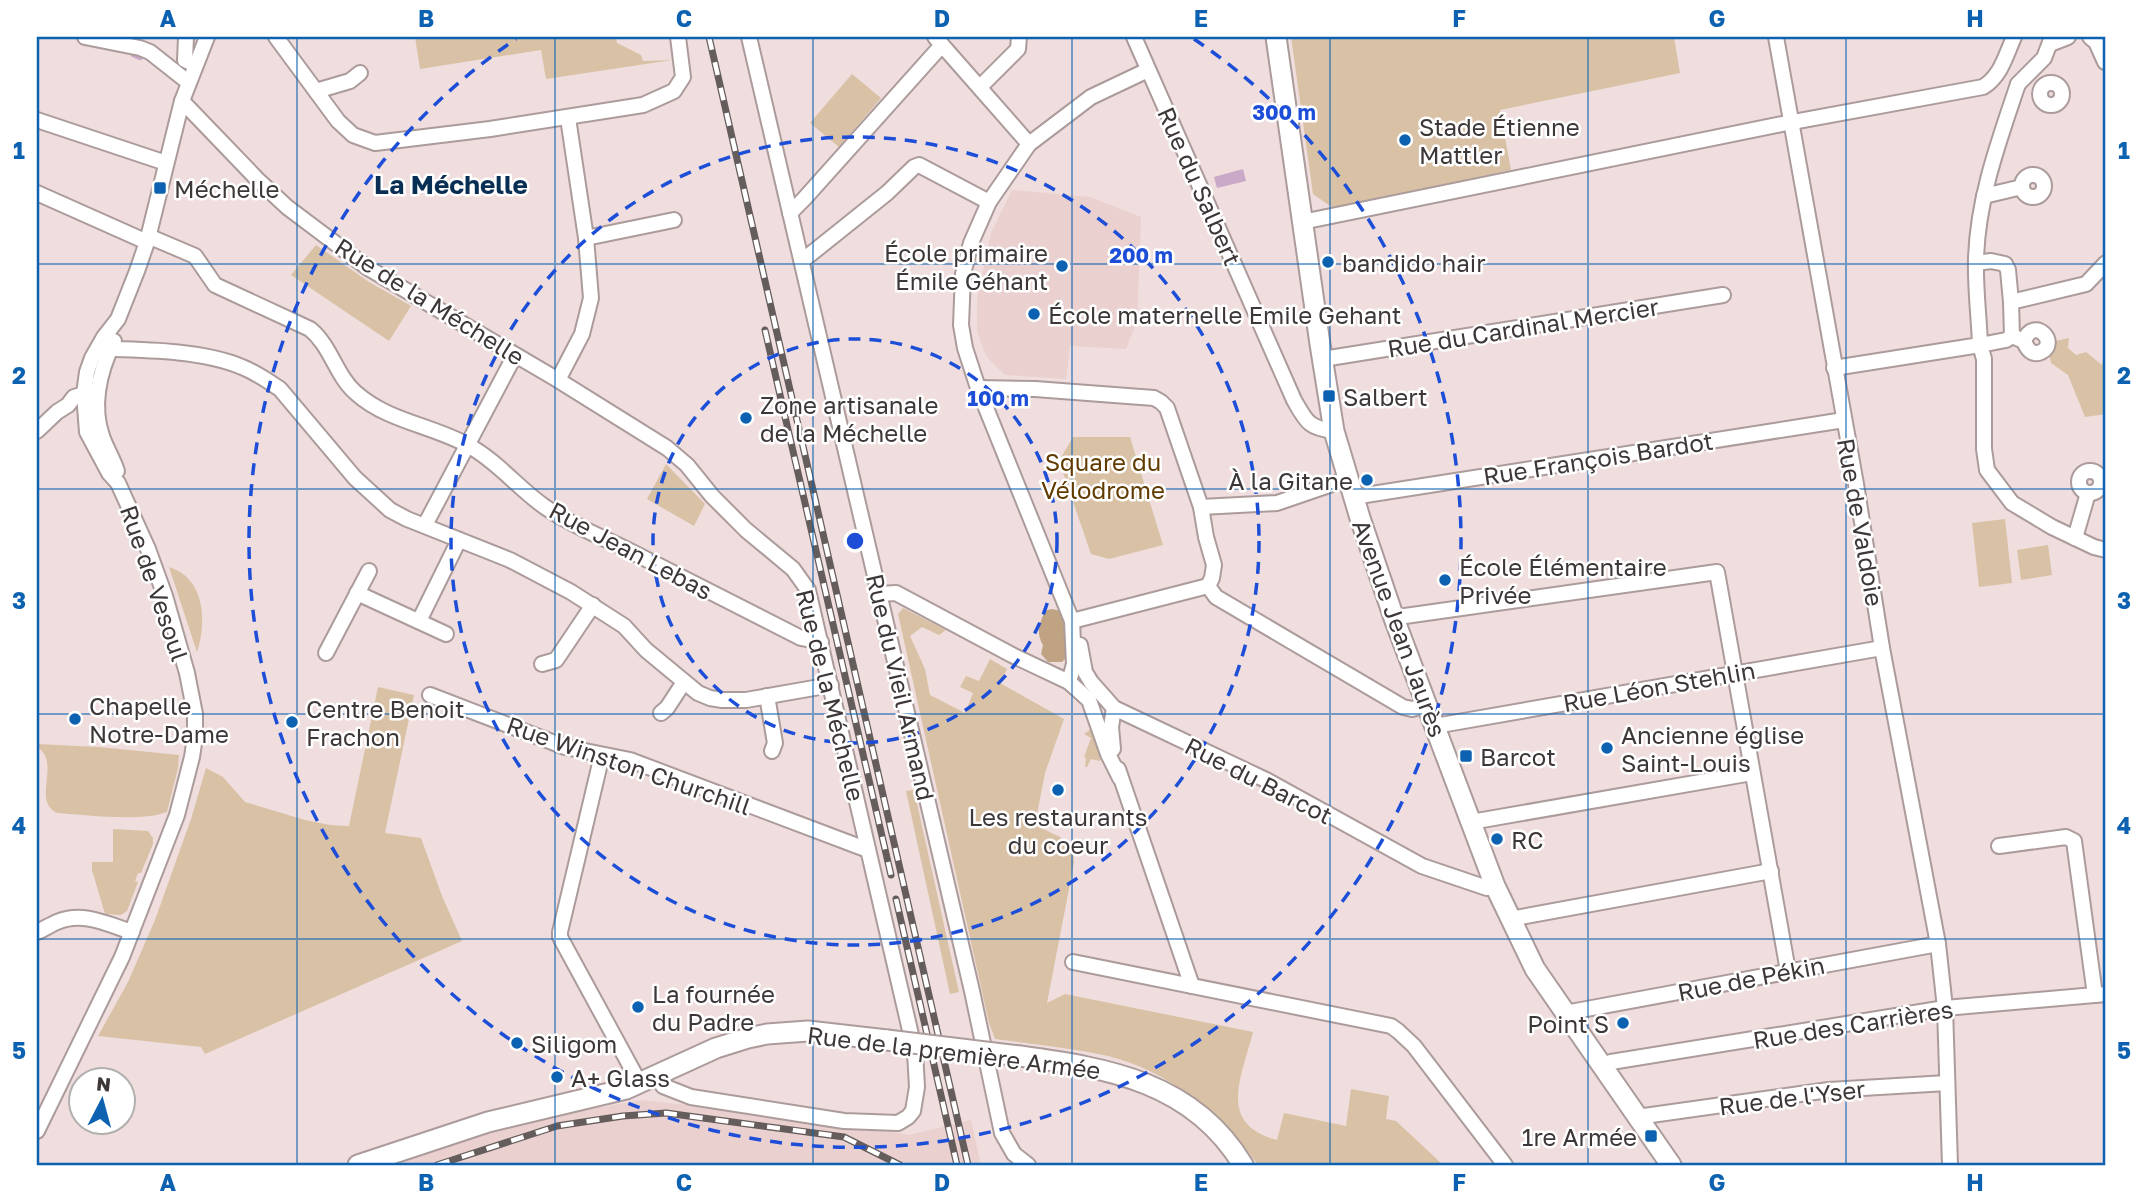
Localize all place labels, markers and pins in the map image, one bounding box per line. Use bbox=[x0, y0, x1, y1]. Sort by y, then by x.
place label: Stade Étienne Mattler bbox=[1419, 112, 1580, 169]
marker: Stade Étienne Mattler bbox=[1397, 132, 1413, 148]
place label: Méchelle bbox=[174, 174, 279, 203]
marker: Méchelle bbox=[152, 180, 168, 196]
place label: École primaire Émile Géhant bbox=[884, 238, 1048, 295]
place label: bandido hair bbox=[1342, 248, 1486, 277]
marker: bandido hair bbox=[1320, 254, 1336, 270]
marker: École primaire Émile Géhant bbox=[1054, 258, 1070, 274]
place label: École maternelle Emile Gehant bbox=[1048, 300, 1401, 329]
marker: École maternelle Emile Gehant bbox=[1026, 306, 1042, 322]
place label: Salbert bbox=[1343, 382, 1428, 411]
marker: Salbert bbox=[1321, 388, 1337, 404]
place label: Zone artisanale de la Méchelle bbox=[760, 390, 938, 447]
marker: Zone artisanale de la Méchelle bbox=[738, 410, 754, 426]
place label: À la Gitane bbox=[1228, 466, 1353, 495]
marker: À la Gitane bbox=[1359, 472, 1375, 488]
centre of rings bbox=[843, 529, 867, 553]
place label: École Élémentaire Privée bbox=[1459, 552, 1667, 609]
marker: École Élémentaire Privée bbox=[1437, 572, 1453, 588]
place label: Chapelle Notre-Dame bbox=[89, 691, 229, 748]
place label: Centre Benoit Frachon bbox=[306, 694, 465, 751]
marker: Chapelle Notre-Dame bbox=[67, 711, 83, 727]
marker: Centre Benoit Frachon bbox=[284, 714, 300, 730]
place label: Ancienne église Saint-Louis bbox=[1621, 720, 1804, 777]
marker: Ancienne église Saint-Louis bbox=[1599, 740, 1615, 756]
place label: Barcot bbox=[1480, 742, 1556, 771]
marker: Barcot bbox=[1458, 748, 1474, 764]
marker: Les restaurants du coeur bbox=[1050, 782, 1066, 798]
place label: Les restaurants du coeur bbox=[968, 802, 1148, 859]
place label: RC bbox=[1511, 825, 1544, 854]
marker: RC bbox=[1489, 831, 1505, 847]
place label: La fournée du Padre bbox=[652, 979, 775, 1036]
marker: La fournée du Padre bbox=[630, 999, 646, 1015]
place label: Point S bbox=[1527, 1009, 1609, 1038]
marker: Point S bbox=[1615, 1015, 1631, 1031]
place label: Siligom bbox=[531, 1029, 617, 1058]
marker: Siligom bbox=[509, 1035, 525, 1051]
place label: A+ Glass bbox=[571, 1063, 670, 1092]
marker: A+ Glass bbox=[549, 1069, 565, 1085]
place label: 1re Armée bbox=[1522, 1122, 1637, 1151]
marker: 1re Armée bbox=[1643, 1128, 1659, 1144]

